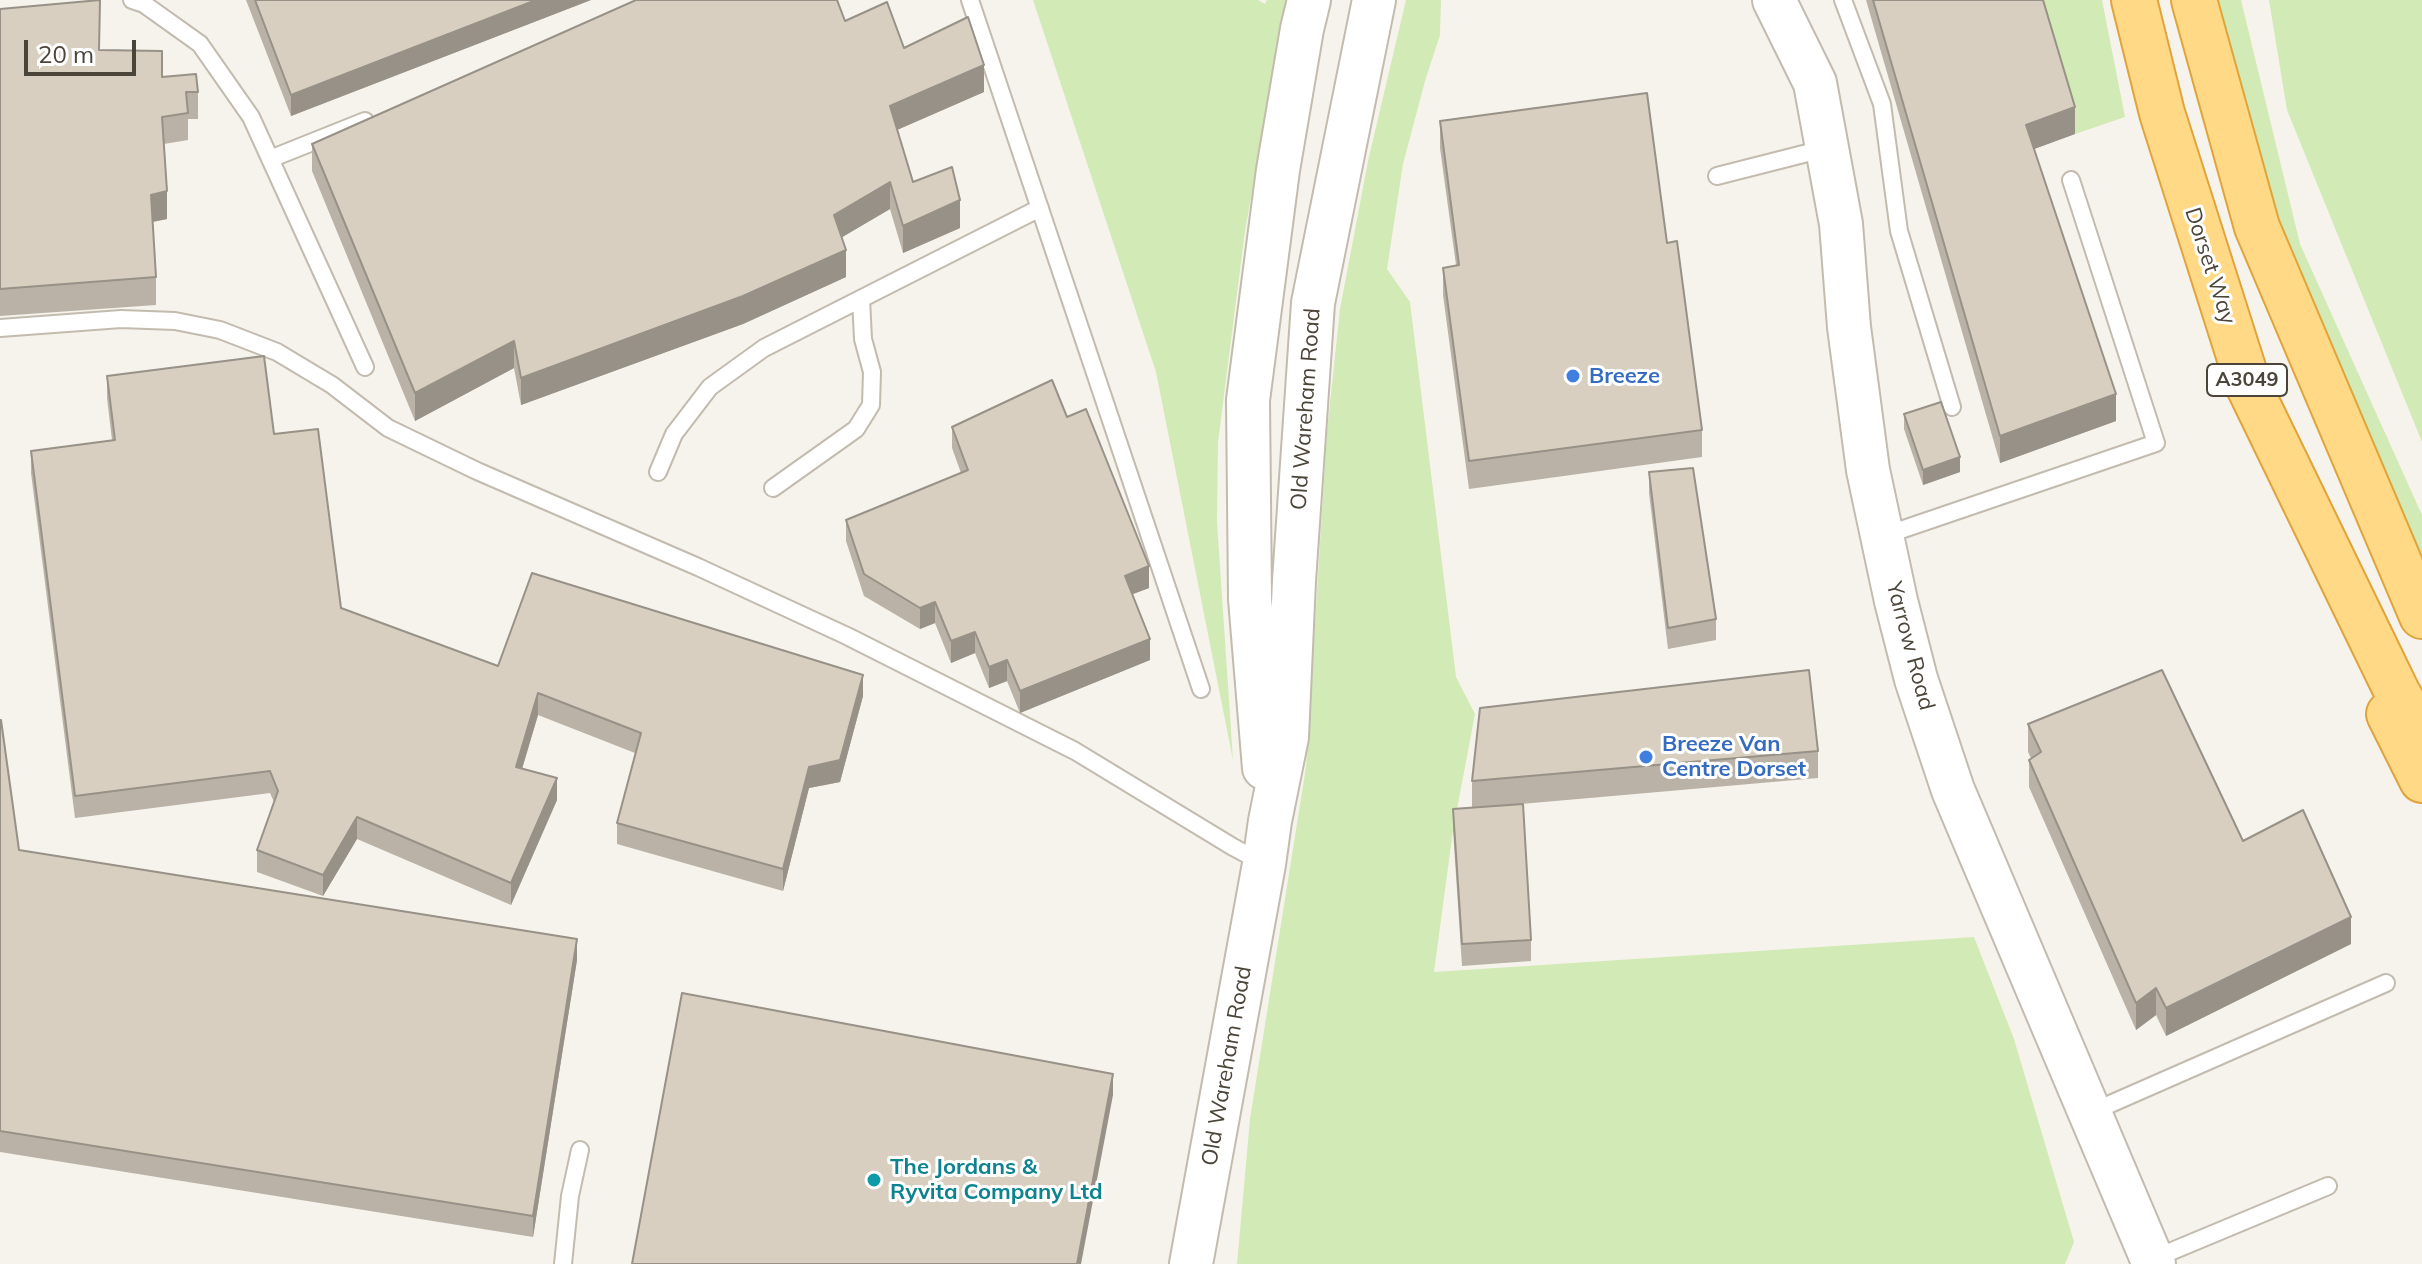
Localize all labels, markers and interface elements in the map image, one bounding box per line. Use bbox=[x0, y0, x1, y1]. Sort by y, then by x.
scale bar bbox=[28, 24, 140, 74]
text: 20 m bbox=[38, 39, 94, 69]
street label: Dorset Way bbox=[2179, 204, 2241, 328]
street label: Old Wareham Road bbox=[1286, 307, 1326, 511]
place label: Breeze bbox=[1589, 363, 1660, 389]
road number: A3049 bbox=[2207, 364, 2287, 396]
marker: Breeze bbox=[1564, 367, 1582, 385]
street label: Yarrow Road bbox=[1880, 579, 1940, 713]
place label: Breeze Van Centre Dorset bbox=[1662, 731, 1806, 782]
marker: Breeze Van Centre Dorset bbox=[1637, 748, 1655, 766]
street label: Old Wareham Road bbox=[1196, 964, 1258, 1168]
place label: The Jordans & Ryvita Company Ltd bbox=[890, 1154, 1103, 1206]
marker: The Jordans & Ryvita Company Ltd bbox=[865, 1171, 883, 1189]

